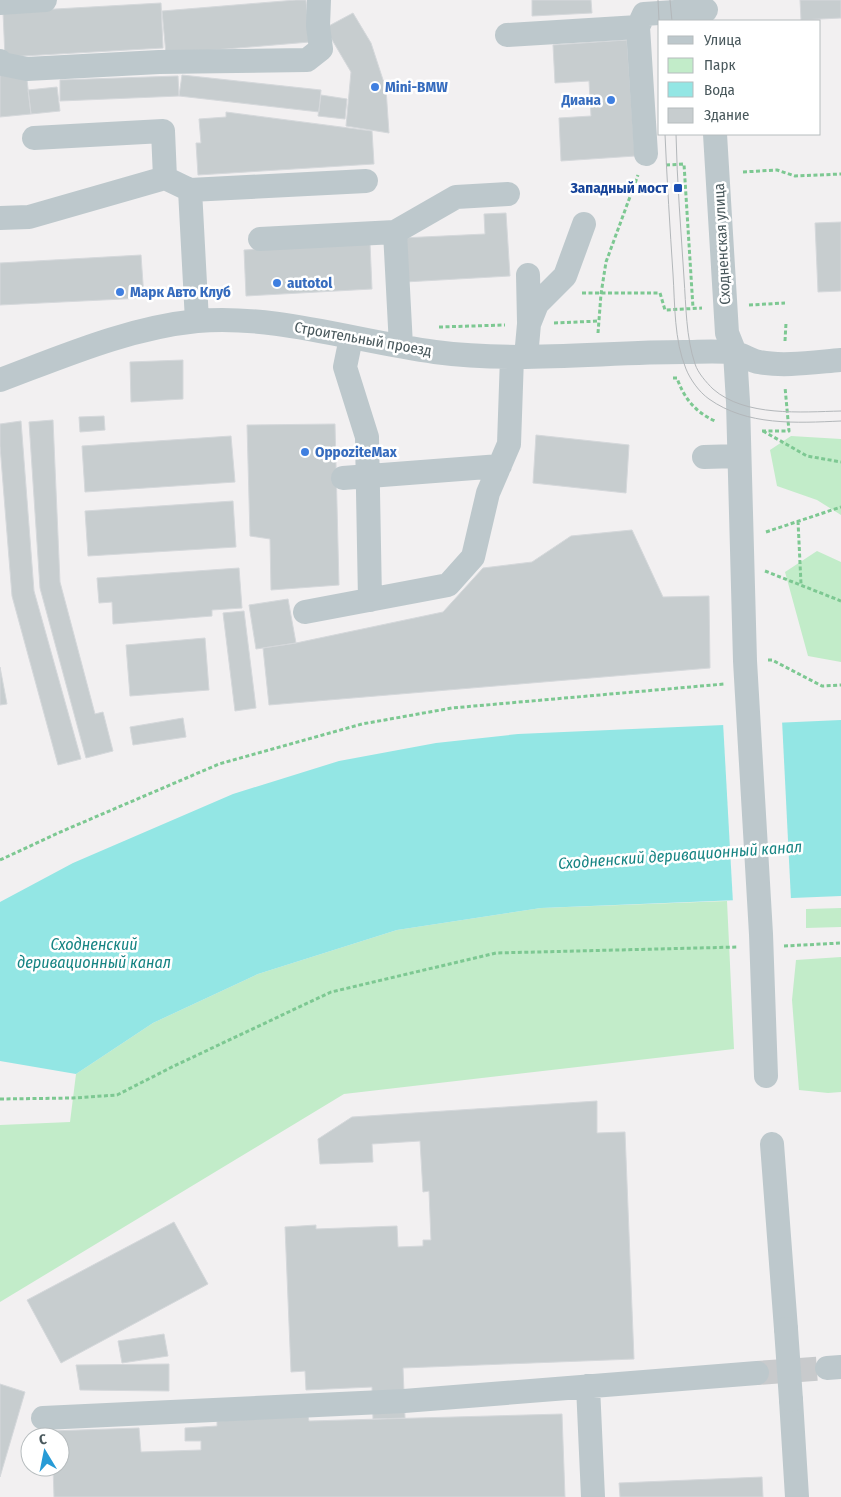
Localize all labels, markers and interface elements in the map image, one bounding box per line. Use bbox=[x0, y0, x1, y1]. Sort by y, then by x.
legend bbox=[658, 20, 821, 135]
text: Улица bbox=[703, 31, 742, 49]
text: Парк bbox=[704, 56, 735, 74]
place label: Mini-BMW bbox=[385, 78, 448, 96]
marker: Mini-BMW bbox=[369, 81, 381, 93]
text: Вода bbox=[704, 81, 735, 99]
place label: Диана bbox=[560, 91, 602, 109]
marker: Диана bbox=[605, 94, 617, 106]
text: Здание bbox=[704, 106, 750, 124]
place label: Западный мост bbox=[569, 179, 669, 197]
marker: Западный мост bbox=[672, 182, 684, 194]
street label: Сходненская улица bbox=[710, 183, 734, 305]
place label: autotol bbox=[287, 274, 333, 292]
marker: autotol bbox=[271, 277, 283, 289]
place label: Марк Авто Клуб bbox=[130, 283, 231, 301]
marker: Марк Авто Клуб bbox=[114, 286, 126, 298]
street label: Строительный проезд bbox=[293, 318, 433, 360]
place label: OppoziteMax bbox=[315, 443, 398, 461]
marker: OppoziteMax bbox=[299, 446, 311, 458]
water label: Сходненский деривационный канал bbox=[557, 837, 803, 873]
water label: Сходненский деривационный канал bbox=[17, 935, 171, 972]
north arrow bbox=[20, 1427, 70, 1477]
text: С bbox=[38, 1431, 49, 1449]

